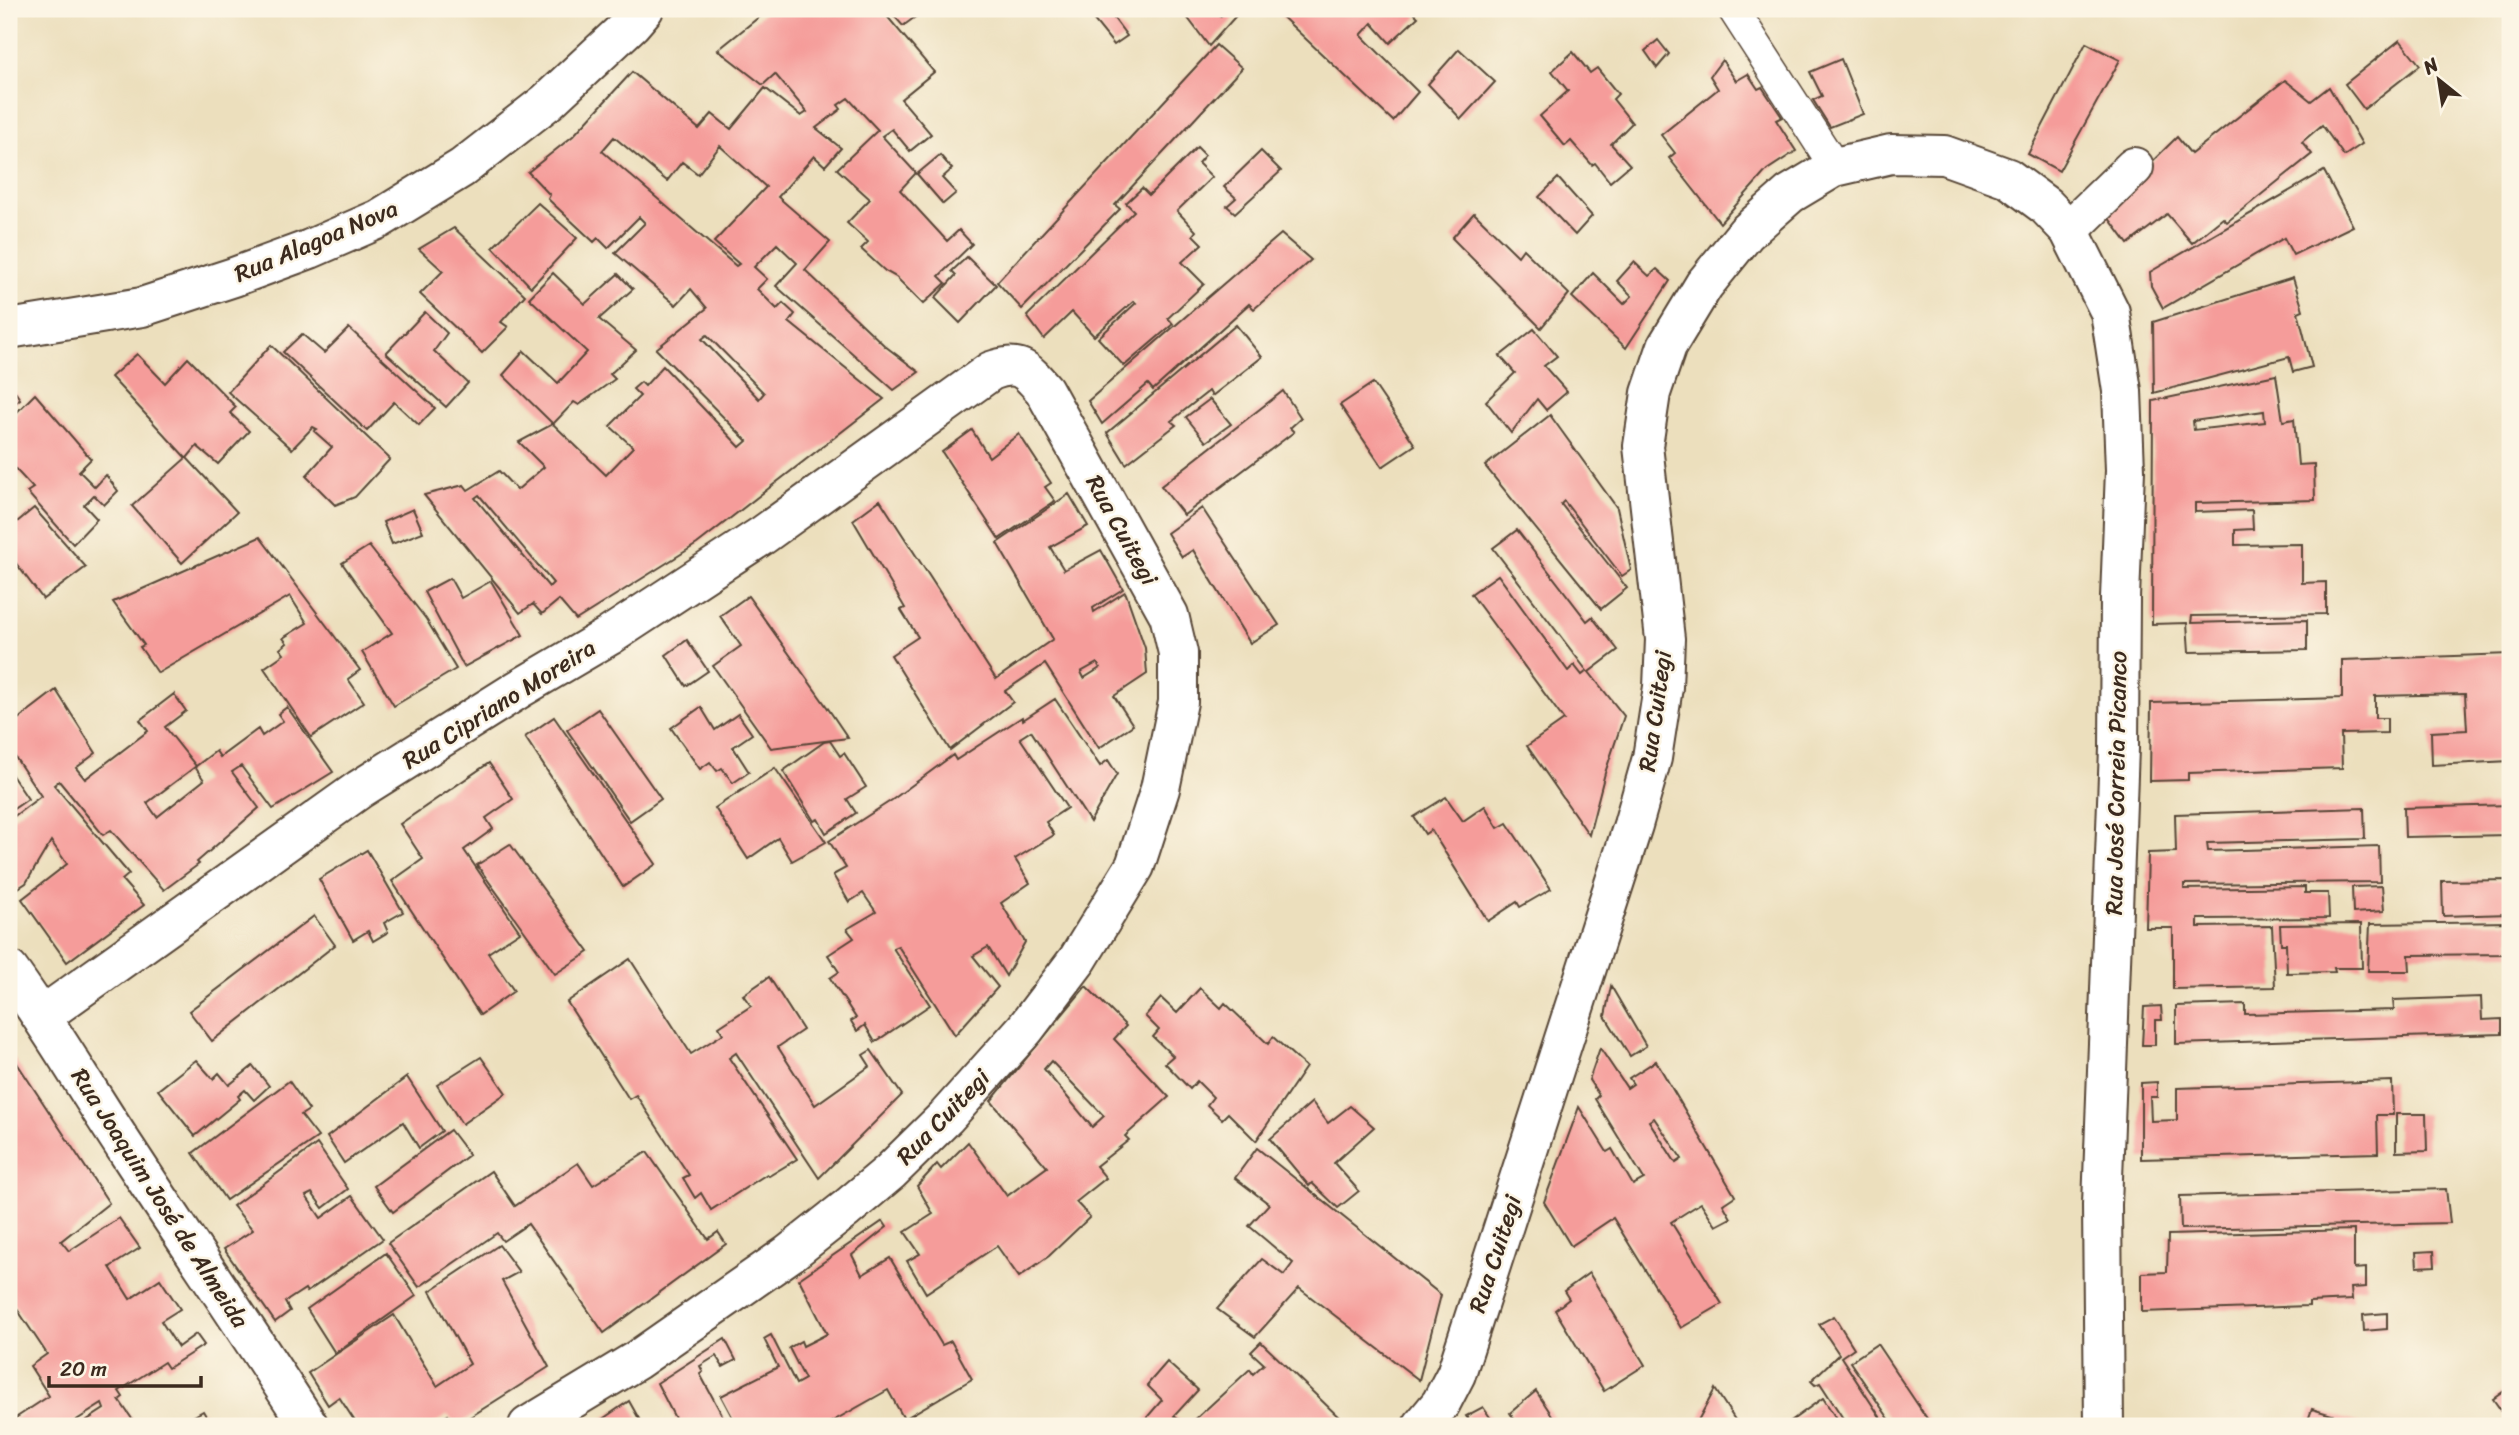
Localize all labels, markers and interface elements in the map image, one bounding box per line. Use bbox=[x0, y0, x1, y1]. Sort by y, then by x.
north arrow bbox=[2404, 46, 2474, 116]
text: N bbox=[2416, 48, 2445, 84]
street label: Rua Alagoa Nova bbox=[227, 188, 405, 294]
street label: Rua Cuitegi bbox=[1074, 467, 1170, 594]
street label: Rua Cipriano Moreira bbox=[394, 627, 604, 781]
street label: Rua Cuitegi bbox=[1626, 647, 1684, 774]
street label: Rua José Correia Picanco bbox=[2093, 651, 2139, 915]
street label: Rua Cuitegi bbox=[886, 1058, 1001, 1175]
street label: Rua Joaquim José de Almeida bbox=[60, 1059, 261, 1338]
street label: Rua Cuitegi bbox=[1456, 1189, 1534, 1318]
scale bar bbox=[49, 1344, 201, 1388]
text: 20 m bbox=[60, 1350, 107, 1388]

